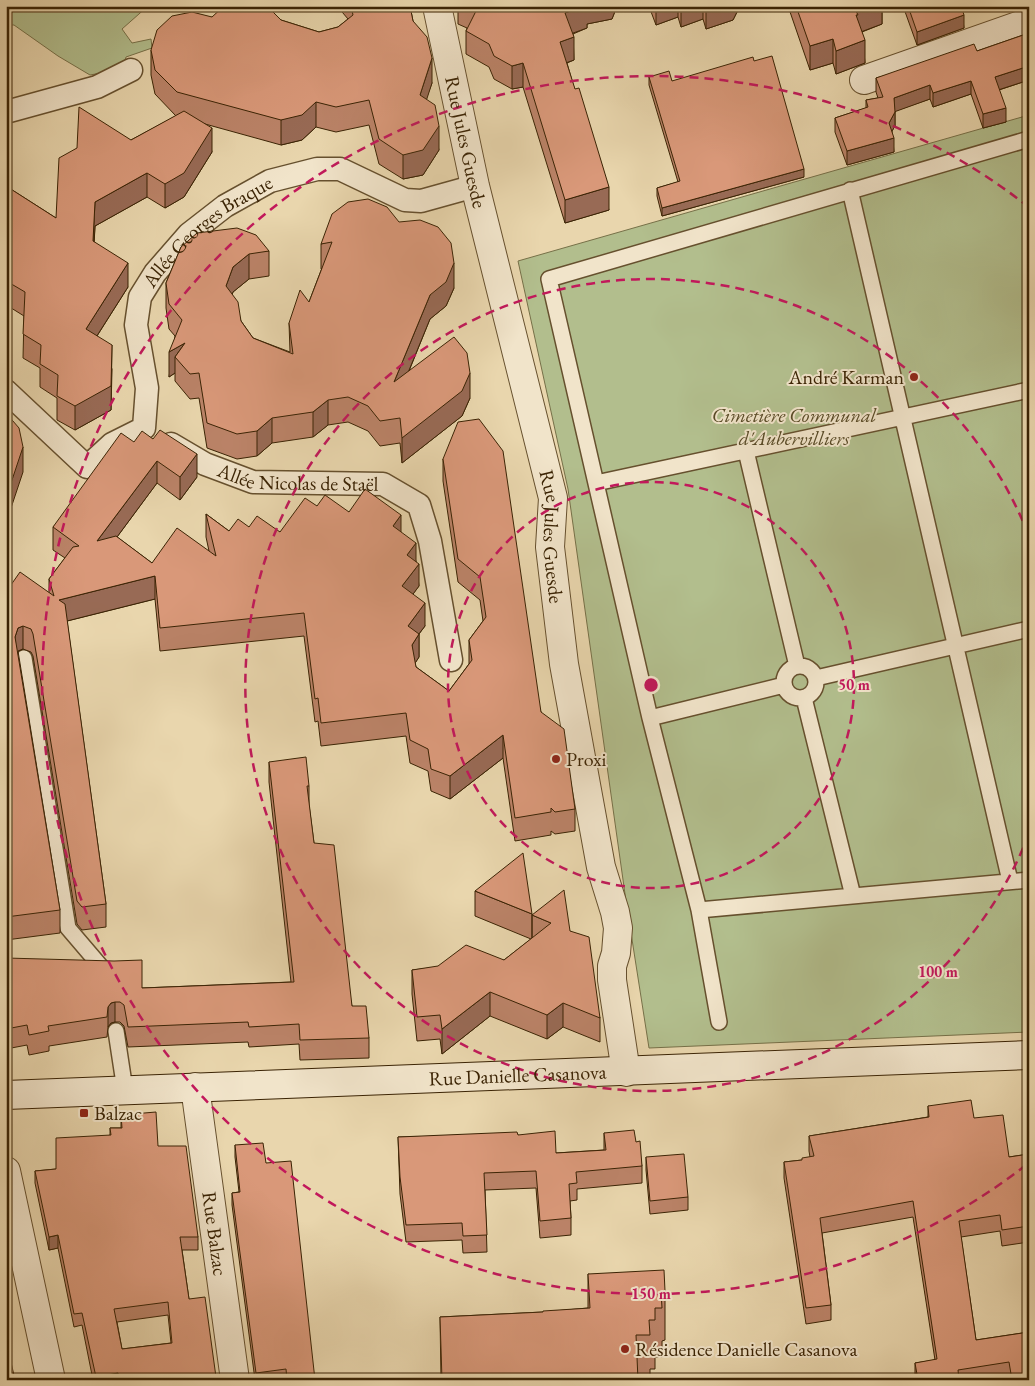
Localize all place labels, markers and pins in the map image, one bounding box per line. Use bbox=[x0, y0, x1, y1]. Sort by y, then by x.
place label: André Karman bbox=[788, 364, 904, 390]
marker: André Karman bbox=[908, 371, 920, 383]
centre of rings bbox=[642, 676, 660, 694]
place label: Proxi bbox=[566, 746, 607, 772]
marker: Proxi bbox=[550, 753, 562, 765]
place label: Balzac bbox=[94, 1100, 142, 1126]
marker: Balzac bbox=[78, 1107, 90, 1119]
place label: Résidence Danielle Casanova bbox=[635, 1336, 857, 1362]
marker: Résidence Danielle Casanova bbox=[619, 1343, 631, 1355]

